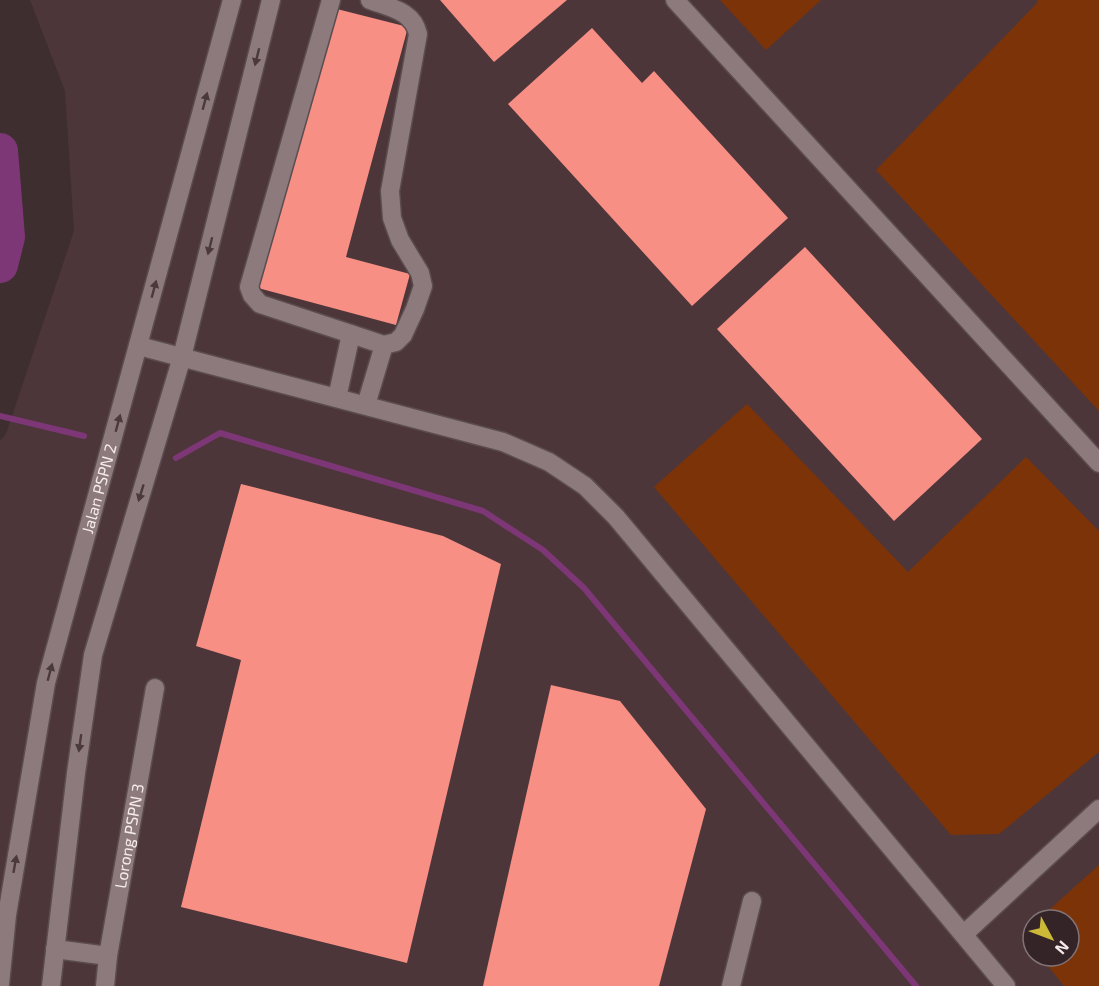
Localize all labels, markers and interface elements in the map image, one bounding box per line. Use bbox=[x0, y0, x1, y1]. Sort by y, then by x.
one-way arrow bbox=[251, 48, 261, 66]
one-way arrow bbox=[201, 92, 210, 110]
one-way arrow bbox=[204, 237, 214, 255]
one-way arrow bbox=[150, 280, 160, 298]
one-way arrow bbox=[114, 414, 123, 432]
street label: Jalan PSPN 2 bbox=[77, 441, 120, 536]
one-way arrow bbox=[136, 484, 145, 502]
one-way arrow bbox=[45, 663, 55, 681]
one-way arrow bbox=[75, 734, 84, 753]
street label: Lorong PSPN 3 bbox=[110, 782, 147, 890]
one-way arrow bbox=[11, 854, 20, 873]
north arrow bbox=[1021, 908, 1081, 968]
text: N bbox=[1052, 938, 1074, 959]

